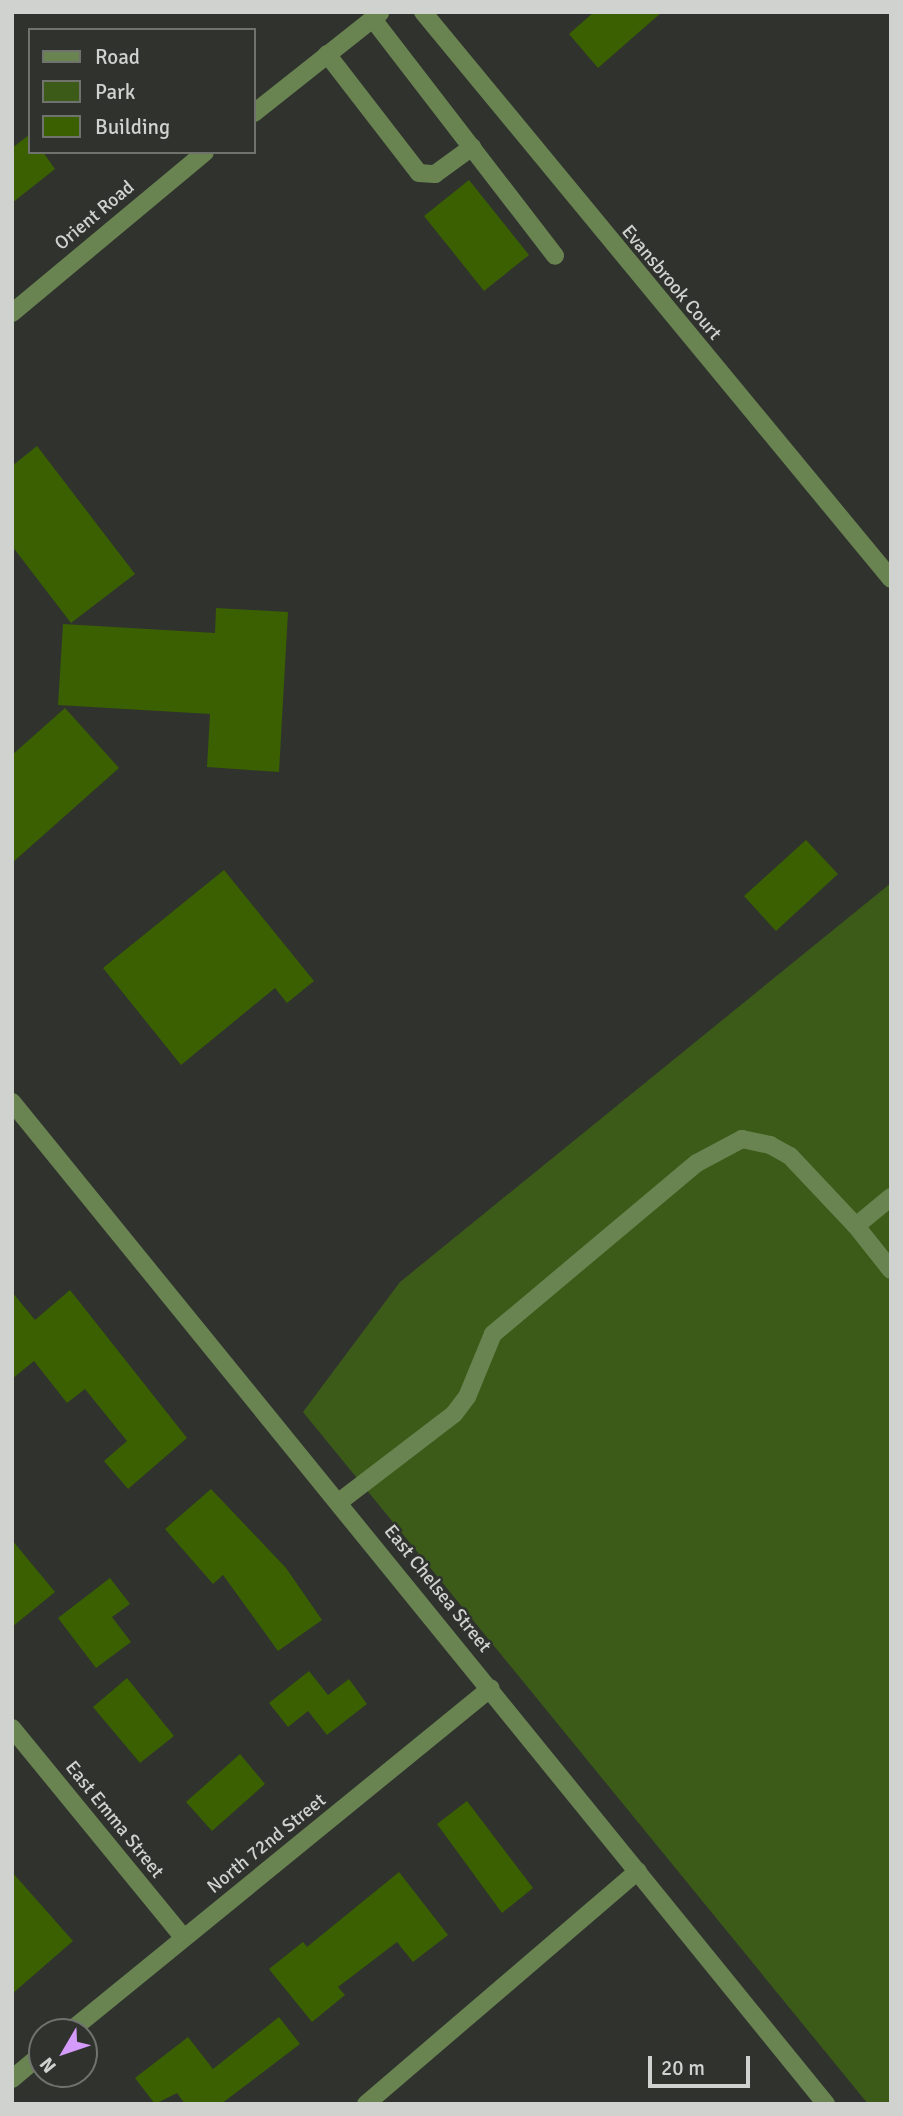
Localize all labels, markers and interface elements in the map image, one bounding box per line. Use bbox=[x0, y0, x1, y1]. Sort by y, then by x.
legend bbox=[28, 28, 256, 154]
text: Road bbox=[95, 44, 140, 70]
text: Park bbox=[95, 79, 135, 105]
text: Building bbox=[95, 114, 170, 140]
street label: Orient Road bbox=[51, 176, 139, 256]
street label: Evansbrook Court bbox=[616, 221, 726, 345]
street label: East Chelsea Street bbox=[379, 1521, 495, 1657]
street label: East Emma Street bbox=[60, 1757, 168, 1883]
street label: North 72nd Street bbox=[203, 1789, 331, 1899]
north arrow bbox=[28, 2018, 98, 2088]
scale bar bbox=[651, 2042, 752, 2086]
text: N bbox=[35, 2052, 62, 2078]
text: 20 m bbox=[661, 2055, 705, 2081]

